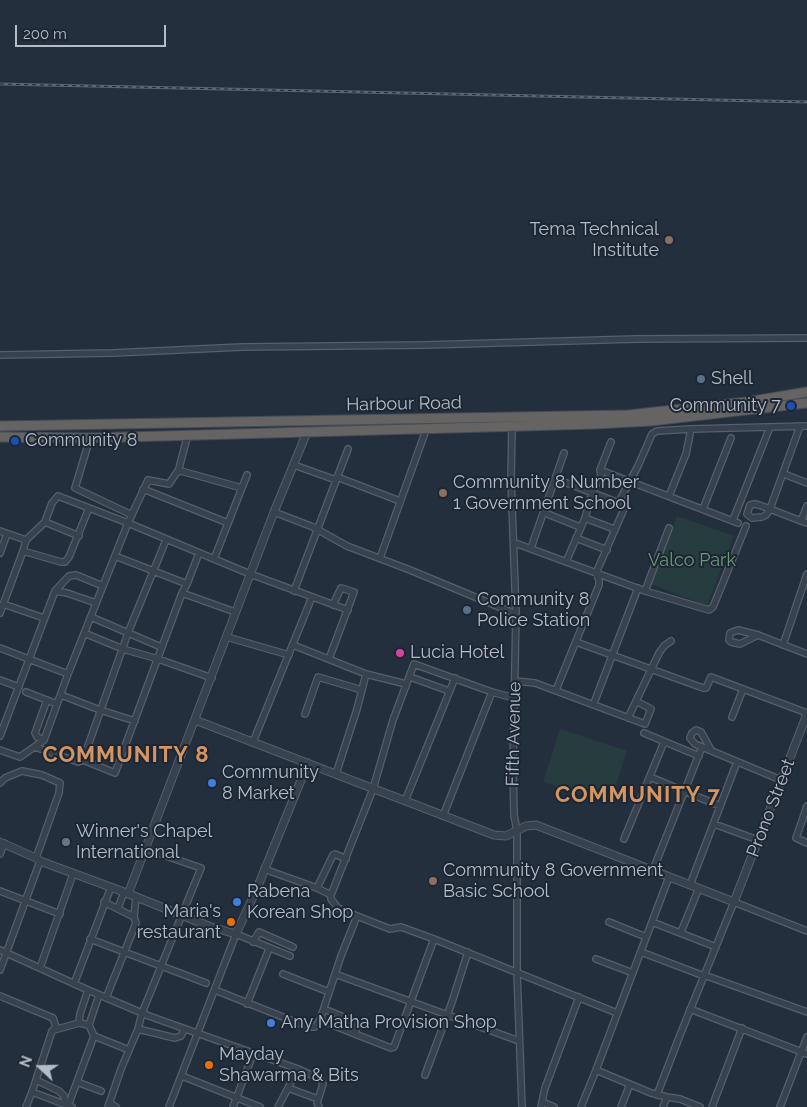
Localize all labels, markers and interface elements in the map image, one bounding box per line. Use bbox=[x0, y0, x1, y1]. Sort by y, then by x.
scale bar bbox=[18, 15, 169, 47]
text: 200 m bbox=[23, 25, 67, 43]
place label: Tema Technical Institute bbox=[530, 219, 659, 262]
marker: Tema Technical Institute bbox=[663, 234, 675, 246]
place label: Shell bbox=[711, 368, 753, 390]
marker: Shell bbox=[695, 373, 707, 385]
street label: Harbour Road bbox=[346, 392, 462, 416]
place label: Community 7 bbox=[670, 395, 781, 417]
marker: Community 7 bbox=[785, 400, 797, 412]
place label: Community 8 bbox=[25, 430, 137, 452]
marker: Community 8 bbox=[9, 435, 21, 447]
place label: Community 8 Number 1 Government School bbox=[453, 472, 639, 514]
marker: Community 8 Number 1 Government School bbox=[437, 487, 449, 499]
park label: Valco Park bbox=[648, 550, 736, 572]
place label: Community 8 Police Station bbox=[477, 589, 590, 632]
marker: Community 8 Police Station bbox=[461, 604, 473, 616]
place label: Lucia Hotel bbox=[410, 642, 504, 664]
marker: Lucia Hotel bbox=[394, 647, 406, 659]
street label: Fifth Avenue bbox=[502, 681, 526, 787]
district label: COMMUNITY 8 bbox=[41, 742, 211, 768]
street label: Prono Street bbox=[742, 756, 800, 860]
place label: Community 8 Market bbox=[222, 762, 319, 804]
marker: Community 8 Market bbox=[206, 777, 218, 789]
district label: COMMUNITY 7 bbox=[554, 782, 722, 808]
place label: Winner's Chapel International bbox=[76, 821, 213, 864]
marker: Winner's Chapel International bbox=[60, 836, 72, 848]
place label: Community 8 Government Basic School bbox=[443, 860, 663, 902]
marker: Community 8 Government Basic School bbox=[427, 875, 439, 887]
place label: Rabena Korean Shop bbox=[247, 881, 353, 924]
marker: Rabena Korean Shop bbox=[231, 896, 243, 908]
place label: Maria's restaurant bbox=[137, 901, 221, 944]
marker: Maria's restaurant bbox=[225, 916, 237, 928]
place label: Any Matha Provision Shop bbox=[281, 1012, 497, 1034]
marker: Any Matha Provision Shop bbox=[265, 1017, 277, 1029]
north arrow bbox=[15, 1042, 65, 1092]
place label: Mayday Shawarma & Bits bbox=[219, 1044, 359, 1086]
text: N bbox=[17, 1054, 35, 1069]
marker: Mayday Shawarma & Bits bbox=[203, 1059, 215, 1071]

